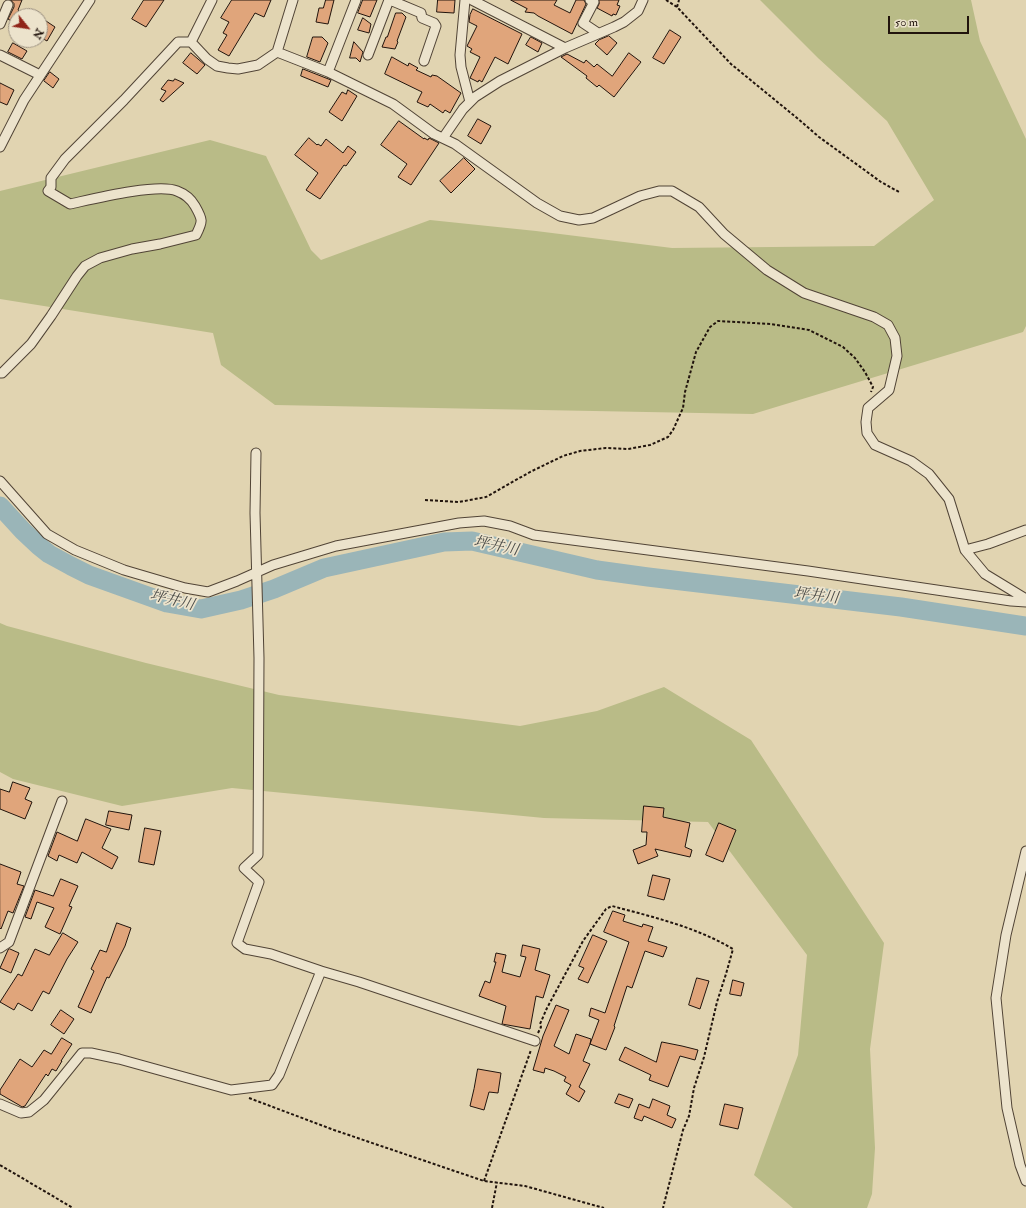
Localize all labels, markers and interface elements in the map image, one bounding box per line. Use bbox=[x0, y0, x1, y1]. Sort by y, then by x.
north arrow bbox=[8, 8, 48, 48]
scale bar bbox=[890, 8, 971, 34]
text: 50 m bbox=[895, 15, 918, 30]
text: N bbox=[30, 26, 46, 41]
water label: 坪井川 bbox=[472, 534, 520, 560]
water label: 坪井川 bbox=[793, 585, 839, 609]
water label: 坪井川 bbox=[148, 587, 196, 615]

